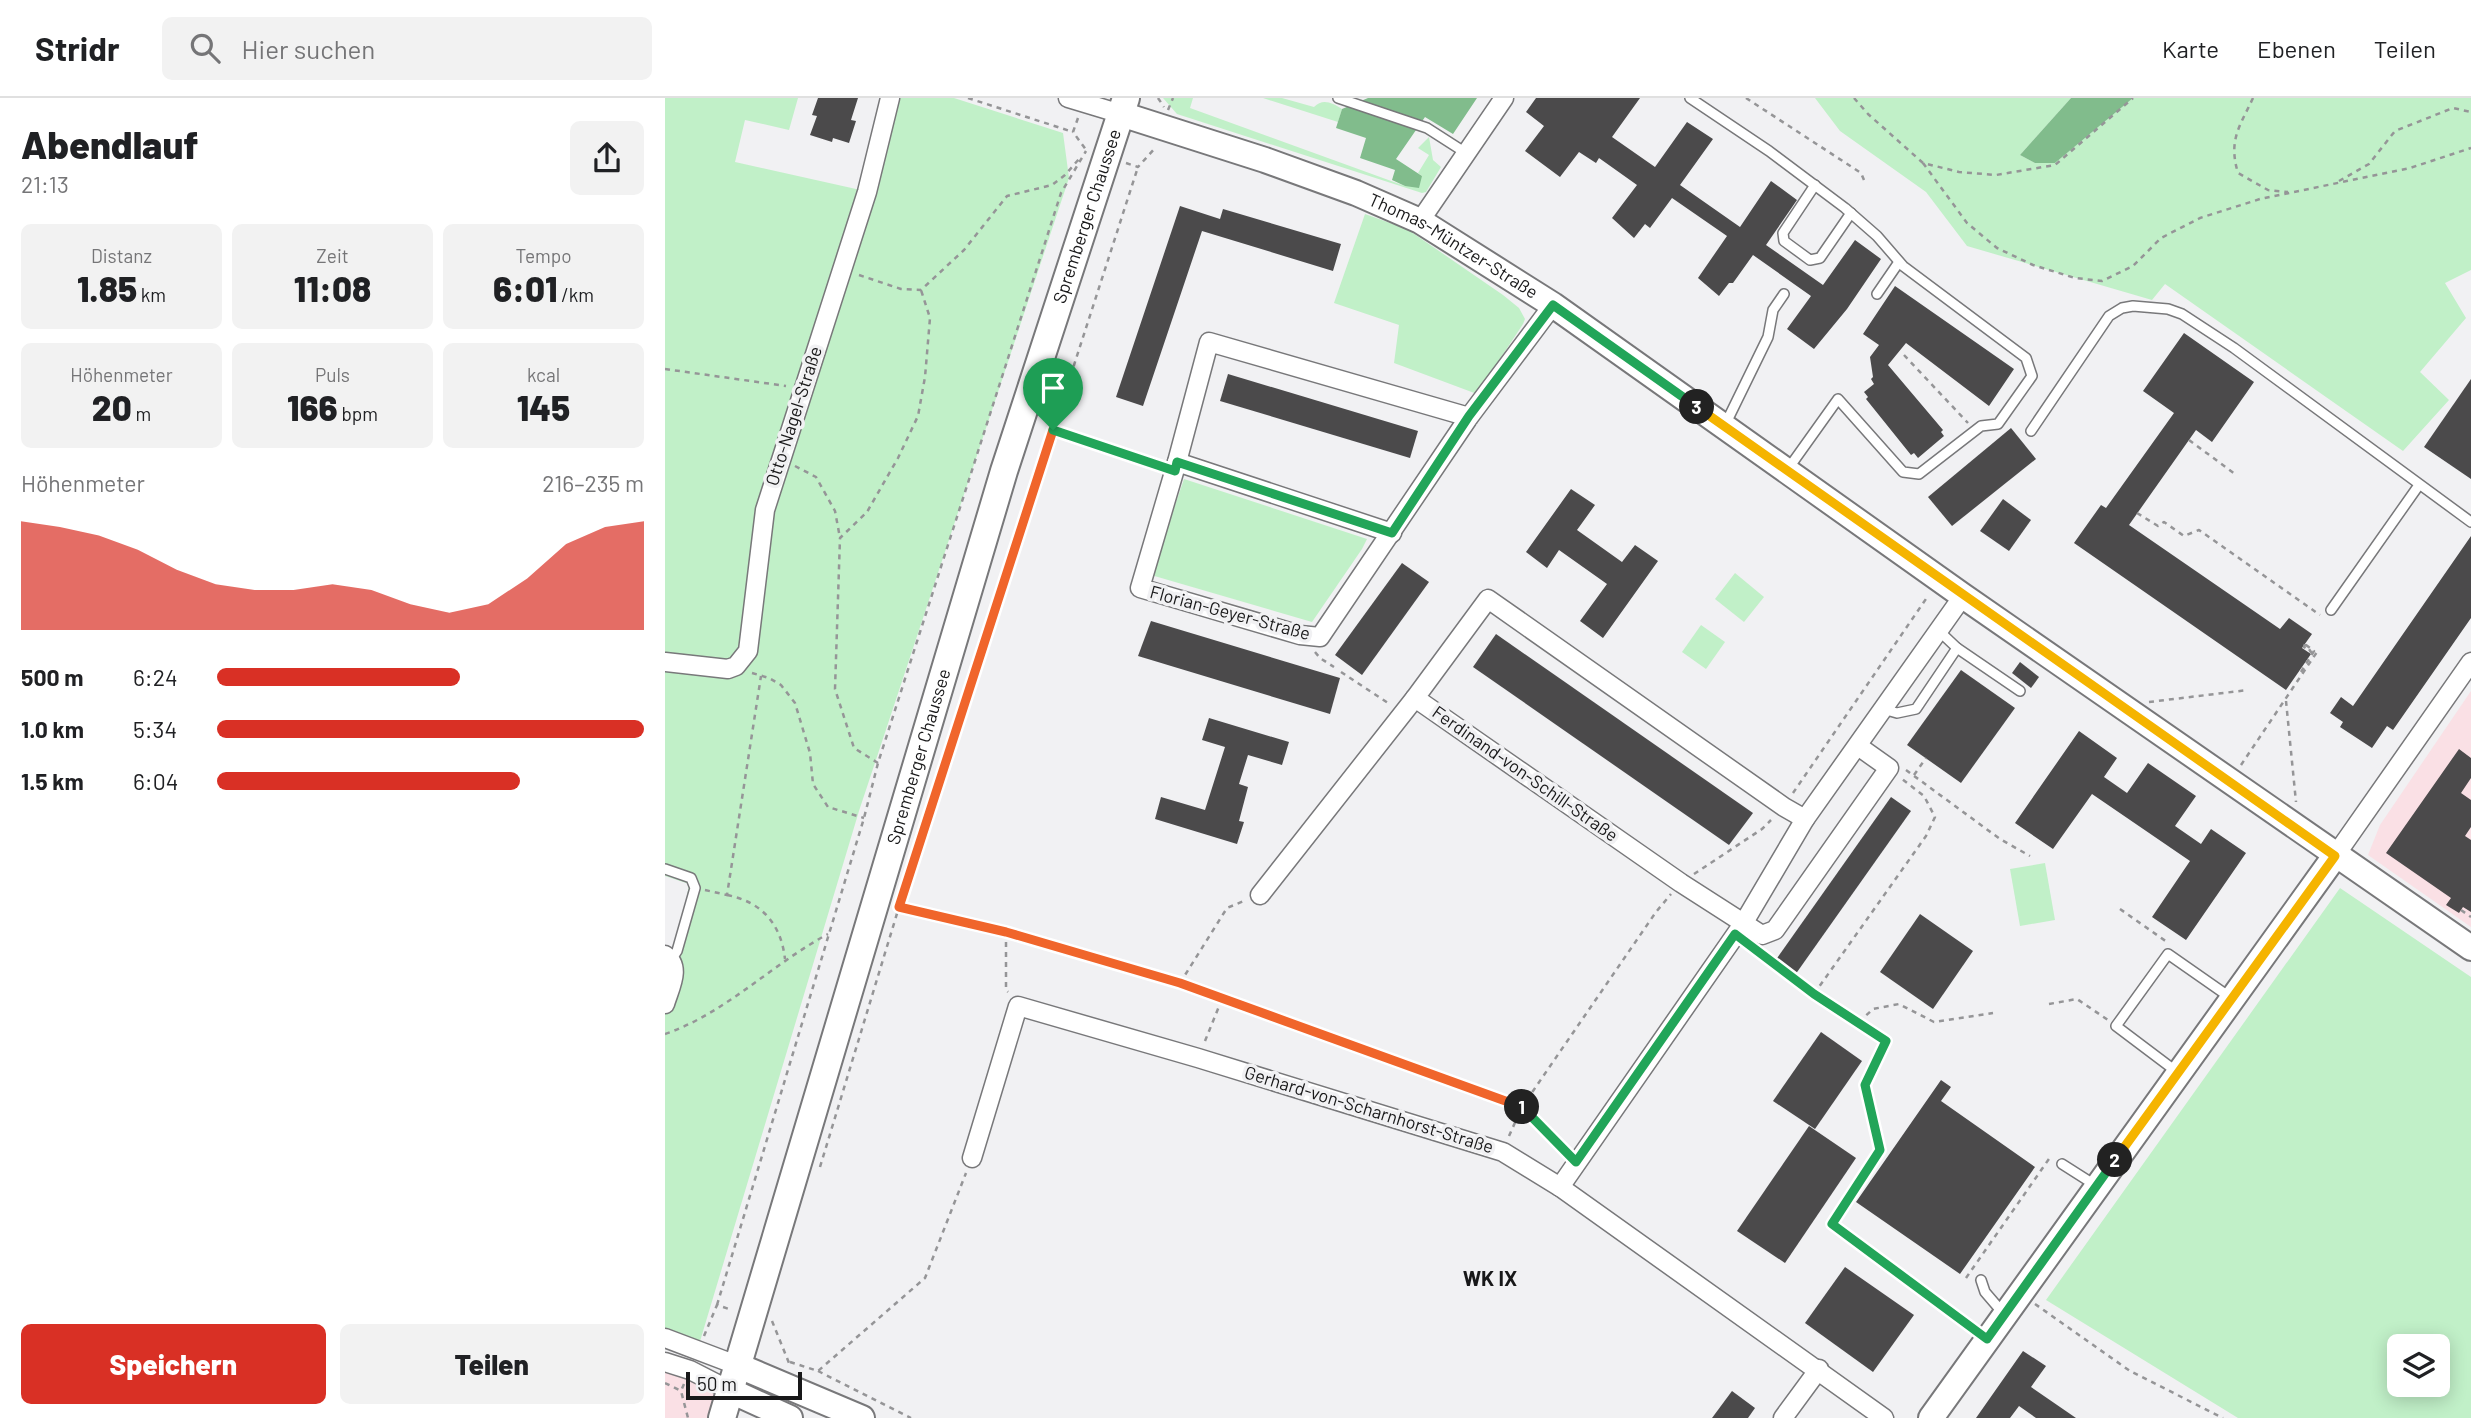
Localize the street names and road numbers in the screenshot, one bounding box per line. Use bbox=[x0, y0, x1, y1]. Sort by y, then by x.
street label: Spremberger Chaussee bbox=[1048, 126, 1125, 306]
street label: Thomas-Müntzer-Straße bbox=[1366, 188, 1542, 303]
street label: Otto-Nagel-Straße bbox=[760, 343, 826, 488]
street label: Florian-Geyer-Straße bbox=[1148, 580, 1313, 644]
street label: Spremberger Chaussee bbox=[881, 666, 955, 847]
street label: Ferdinand-von-Schill-Straße bbox=[1428, 701, 1623, 846]
street label: Gerhard-von-Scharnhorst-Straße bbox=[1242, 1061, 1496, 1157]

